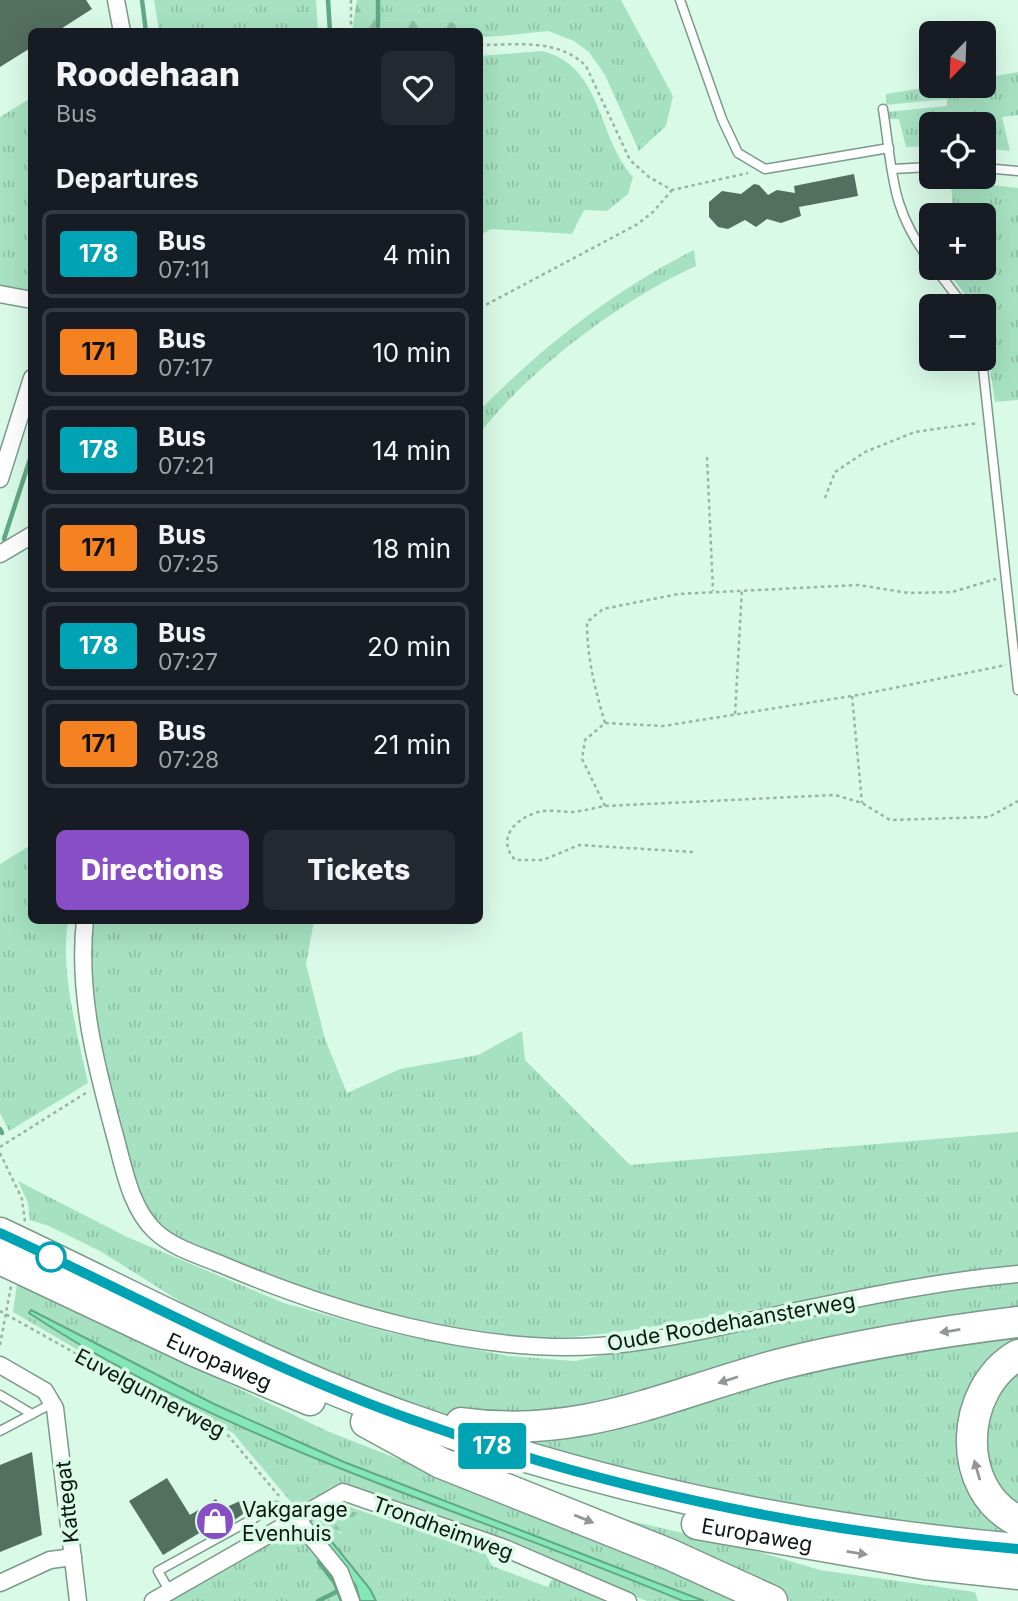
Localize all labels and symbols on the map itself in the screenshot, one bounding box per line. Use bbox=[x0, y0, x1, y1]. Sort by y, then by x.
north arrow bbox=[919, 21, 996, 98]
unlabelled marker bbox=[36, 1242, 66, 1272]
street label: Oude Roodehaansterweg bbox=[605, 1288, 857, 1356]
one-way arrow bbox=[939, 1326, 961, 1337]
street label: Europaweg bbox=[163, 1327, 276, 1395]
street label: Euvelgunnerweg bbox=[71, 1343, 229, 1443]
one-way arrow bbox=[718, 1375, 739, 1385]
line badge: 178 bbox=[452, 1423, 532, 1469]
street label: Kattegat bbox=[50, 1459, 84, 1544]
one-way arrow bbox=[972, 1459, 982, 1480]
street label: Trondheimweg bbox=[369, 1491, 517, 1565]
place label: Vakgarage Evenhuis bbox=[242, 1497, 348, 1546]
shop icon: Vakgarage Evenhuis bbox=[194, 1500, 236, 1542]
street label: Europaweg bbox=[700, 1513, 814, 1557]
one-way arrow bbox=[574, 1514, 595, 1525]
one-way arrow bbox=[846, 1548, 868, 1559]

